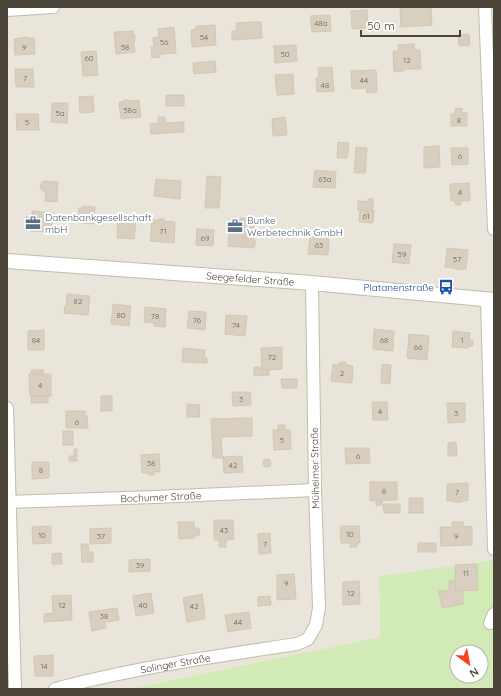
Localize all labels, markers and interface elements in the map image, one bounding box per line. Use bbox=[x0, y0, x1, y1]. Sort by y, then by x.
scale bar bbox=[361, 12, 460, 38]
house number: 48a bbox=[314, 18, 328, 28]
text: 50 m bbox=[367, 18, 395, 33]
house number: 54 bbox=[200, 32, 208, 42]
house number: 56 bbox=[160, 37, 169, 47]
house number: 9 bbox=[22, 42, 27, 52]
house number: 58 bbox=[121, 42, 129, 52]
house number: 50 bbox=[280, 49, 290, 59]
house number: 60 bbox=[84, 53, 94, 63]
house number: 12 bbox=[403, 55, 411, 65]
house number: 7 bbox=[23, 73, 27, 83]
house number: 44 bbox=[360, 75, 368, 85]
house number: 48 bbox=[321, 80, 329, 90]
house number: 58a bbox=[123, 105, 137, 115]
house number: 5a bbox=[55, 108, 65, 118]
house number: 8 bbox=[457, 115, 461, 125]
house number: 5 bbox=[25, 117, 29, 127]
house number: 6 bbox=[458, 151, 463, 161]
house number: 63a bbox=[318, 174, 332, 184]
house number: 4 bbox=[458, 187, 462, 197]
place label: Datenbankgesellschaft mbH bbox=[45, 211, 152, 236]
house number: 61 bbox=[362, 211, 370, 221]
office icon: Datenbankgesellschaft mbH bbox=[24, 214, 42, 232]
place label: Bunke Werbetechnik GmbH bbox=[247, 214, 343, 239]
office icon: Bunke Werbetechnik GmbH bbox=[226, 217, 244, 235]
house number: 71 bbox=[159, 226, 167, 236]
house number: 69 bbox=[201, 233, 210, 243]
house number: 63 bbox=[315, 240, 323, 250]
house number: 59 bbox=[398, 249, 407, 259]
house number: 57 bbox=[453, 254, 461, 264]
street label: Seegefelder Straße bbox=[206, 269, 295, 288]
bus stop icon: Platanenstraße bbox=[437, 278, 455, 296]
place label: Platanenstraße bbox=[363, 281, 434, 294]
house number: 82 bbox=[74, 296, 83, 306]
house number: 80 bbox=[116, 310, 126, 320]
house number: 78 bbox=[151, 311, 159, 321]
house number: 76 bbox=[193, 315, 202, 325]
house number: 74 bbox=[232, 320, 240, 330]
house number: 84 bbox=[32, 335, 40, 345]
house number: 68 bbox=[380, 335, 388, 345]
house number: 1 bbox=[461, 335, 464, 345]
house number: 66 bbox=[414, 342, 423, 352]
house number: 72 bbox=[268, 352, 277, 362]
house number: 2 bbox=[340, 368, 345, 378]
house number: 4 bbox=[38, 380, 42, 390]
house number: 3 bbox=[239, 394, 243, 404]
house number: 4 bbox=[378, 406, 382, 416]
house number: 3 bbox=[454, 408, 458, 418]
house number: 6 bbox=[75, 417, 80, 427]
street label: Mülheimer Straße bbox=[308, 427, 322, 509]
house number: 5 bbox=[280, 435, 284, 445]
house number: 6 bbox=[356, 451, 361, 461]
house number: 38 bbox=[147, 458, 155, 468]
house number: 42 bbox=[229, 460, 238, 470]
house number: 8 bbox=[39, 465, 43, 475]
house number: 8 bbox=[382, 486, 386, 496]
house number: 7 bbox=[455, 487, 459, 497]
street label: Bochumer Straße bbox=[120, 488, 202, 505]
house number: 43 bbox=[220, 525, 228, 535]
house number: 10 bbox=[346, 529, 354, 539]
house number: 10 bbox=[38, 530, 46, 540]
house number: 37 bbox=[97, 531, 105, 541]
house number: 9 bbox=[454, 531, 459, 541]
house number: 7 bbox=[263, 539, 267, 549]
house number: 39 bbox=[136, 560, 145, 570]
house number: 11 bbox=[463, 568, 469, 578]
house number: 9 bbox=[284, 578, 289, 588]
house number: 12 bbox=[347, 588, 355, 598]
house number: 12 bbox=[58, 600, 66, 610]
house number: 40 bbox=[139, 600, 148, 610]
house number: 42 bbox=[190, 601, 199, 611]
house number: 38 bbox=[100, 611, 108, 621]
house number: 44 bbox=[234, 617, 242, 627]
north arrow bbox=[449, 644, 489, 684]
street label: Solinger Straße bbox=[139, 651, 211, 676]
house number: 14 bbox=[40, 661, 48, 671]
text: N bbox=[467, 664, 481, 681]

